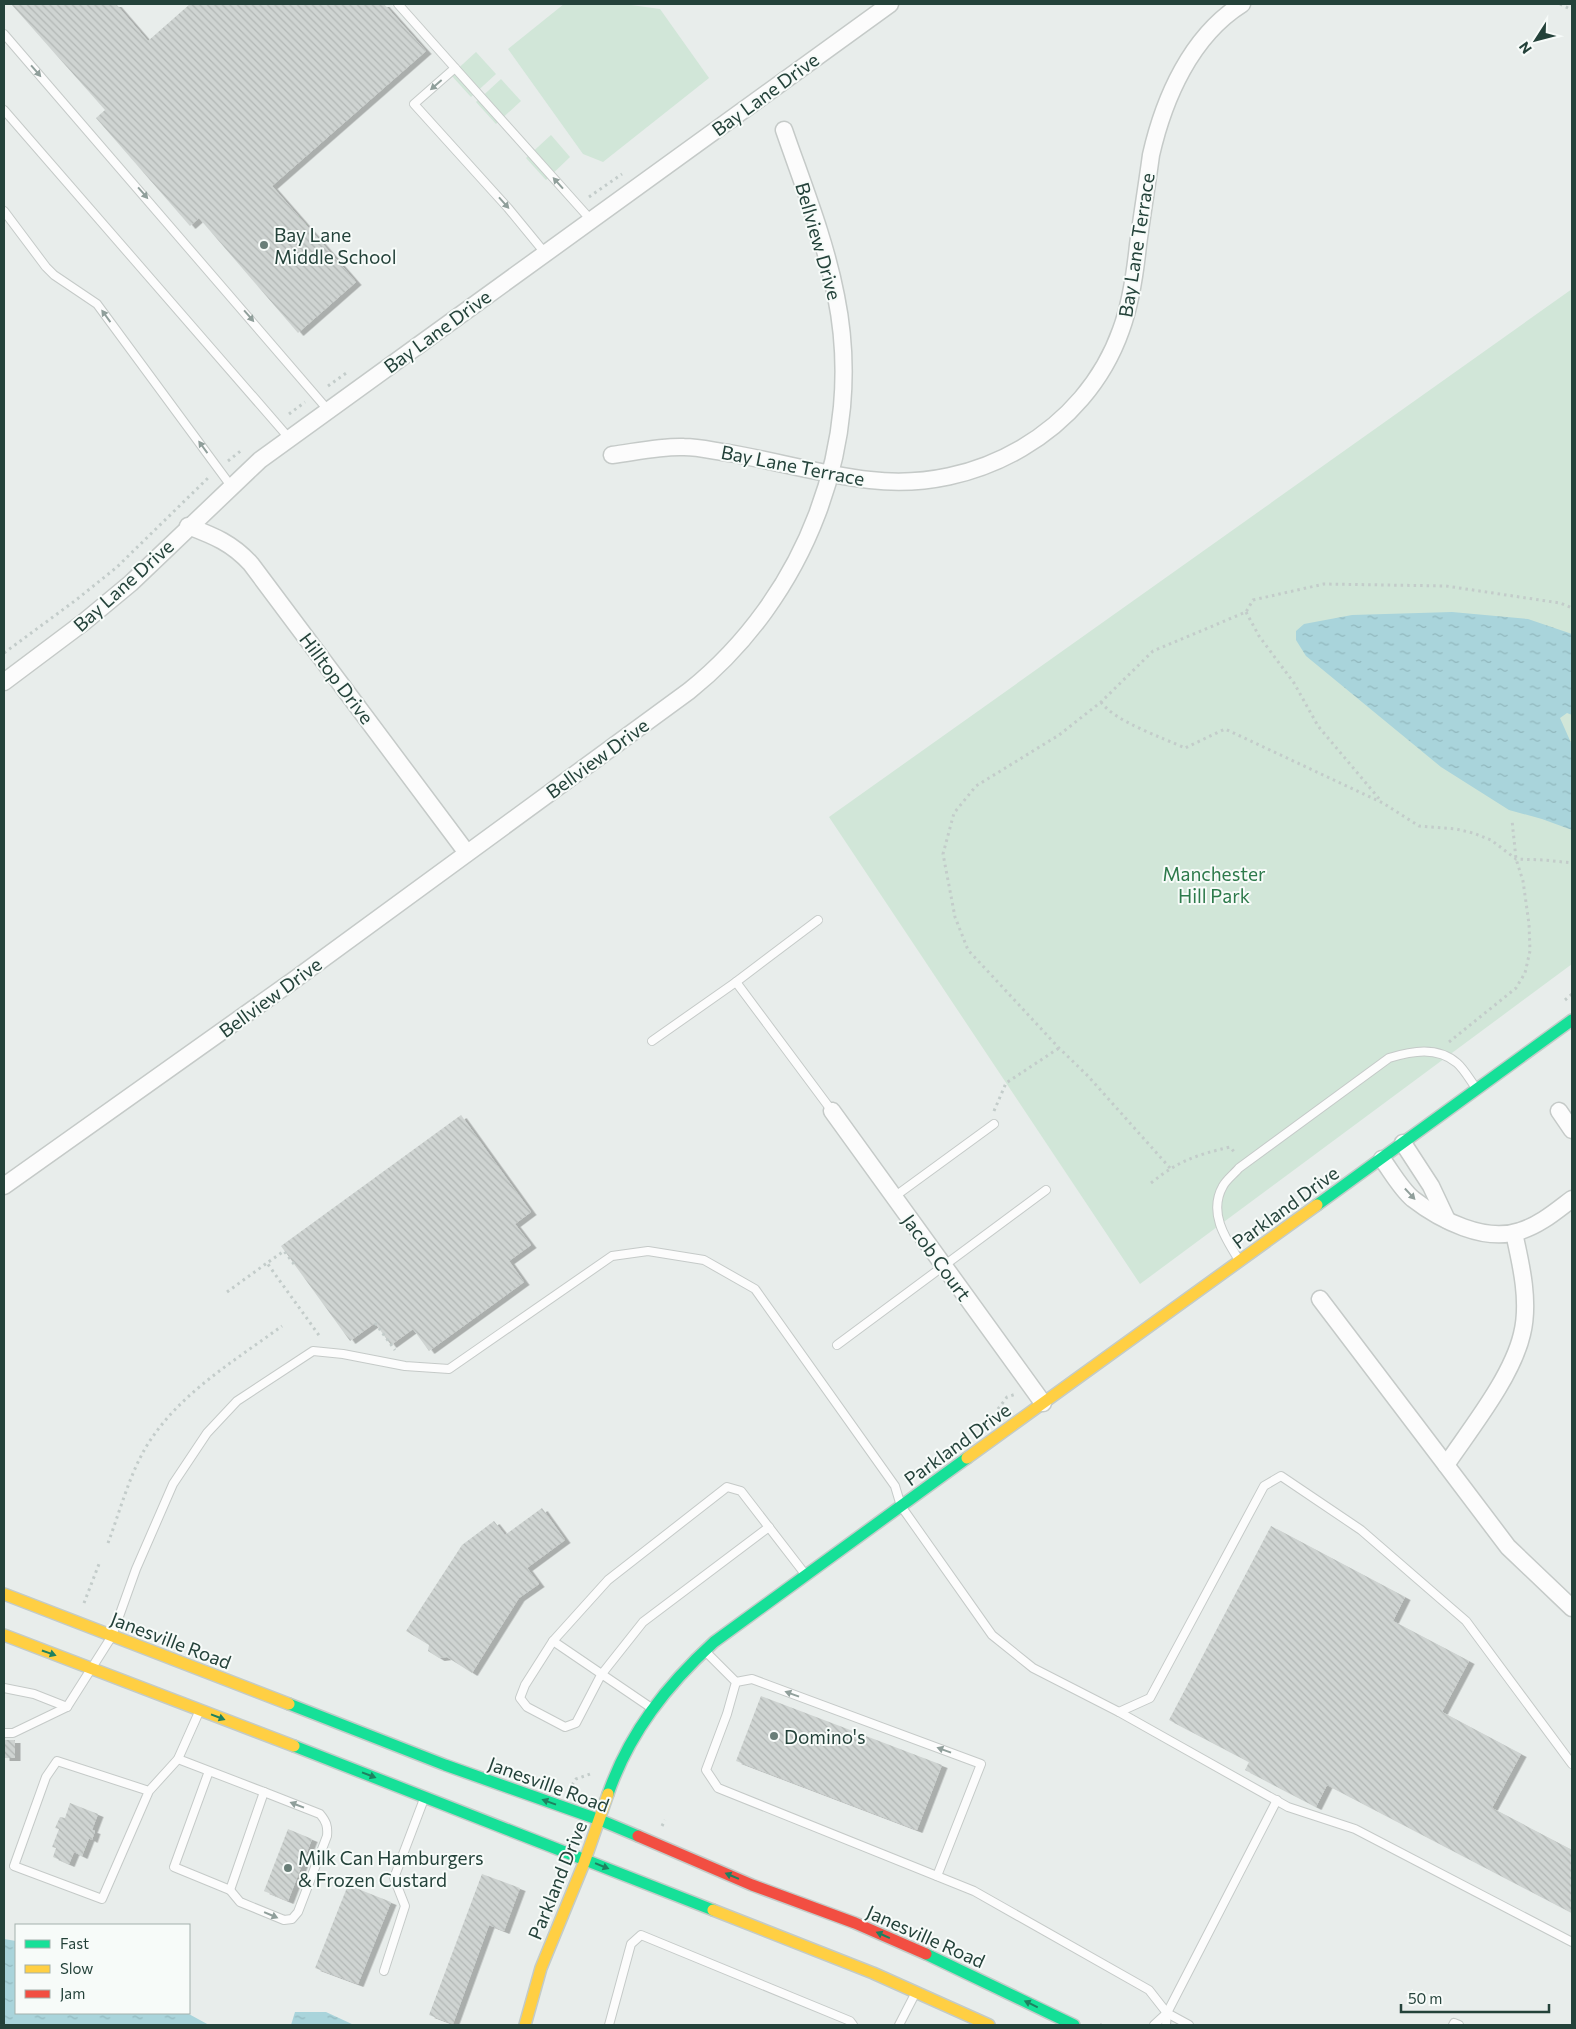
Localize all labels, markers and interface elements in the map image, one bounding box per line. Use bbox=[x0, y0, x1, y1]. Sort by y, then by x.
north arrow bbox=[1511, 15, 1561, 65]
text: N bbox=[1515, 39, 1535, 57]
street label: Bay Lane Drive bbox=[707, 47, 823, 141]
one-way arrow bbox=[30, 64, 42, 76]
one-way arrow bbox=[430, 79, 442, 90]
street label: Bay Lane Terrace bbox=[1113, 171, 1159, 319]
one-way arrow bbox=[553, 177, 564, 190]
street label: Bellview Drive bbox=[791, 180, 847, 302]
one-way arrow bbox=[137, 187, 148, 200]
one-way arrow bbox=[498, 197, 510, 209]
place label: Bay Lane Middle School bbox=[274, 223, 396, 268]
marker: Bay Lane Middle School bbox=[258, 239, 270, 251]
street label: Bay Lane Drive bbox=[379, 284, 495, 378]
one-way arrow bbox=[101, 310, 112, 323]
one-way arrow bbox=[243, 310, 255, 322]
street label: Bay Lane Terrace bbox=[719, 440, 867, 490]
one-way arrow bbox=[197, 441, 208, 454]
street label: Bay Lane Drive bbox=[68, 534, 178, 636]
street label: Hilltop Drive bbox=[295, 628, 379, 728]
street label: Bellview Drive bbox=[541, 713, 653, 803]
park label: Manchester Hill Park bbox=[1163, 862, 1266, 907]
street label: Bellview Drive bbox=[214, 952, 326, 1042]
street label: Parkland Drive bbox=[1227, 1161, 1343, 1253]
one-way arrow bbox=[1404, 1188, 1416, 1200]
street label: Jacob Court bbox=[898, 1209, 976, 1305]
street label: Parkland Drive bbox=[899, 1398, 1015, 1490]
street label: Janesville Road bbox=[108, 1606, 234, 1674]
one-way arrow bbox=[42, 1650, 57, 1657]
one-way arrow bbox=[784, 1690, 799, 1698]
one-way arrow bbox=[210, 1713, 225, 1721]
place label: Domino's bbox=[784, 1725, 866, 1748]
marker: Domino's bbox=[768, 1730, 780, 1742]
one-way arrow bbox=[937, 1746, 952, 1753]
street label: Janesville Road bbox=[485, 1751, 613, 1817]
one-way arrow bbox=[362, 1771, 377, 1779]
one-way arrow bbox=[541, 1798, 556, 1806]
one-way arrow bbox=[289, 1801, 304, 1809]
street label: Parkland Drive bbox=[523, 1817, 591, 1943]
place label: Milk Can Hamburgers & Frozen Custard bbox=[298, 1846, 484, 1891]
marker: Milk Can Hamburgers & Frozen Custard bbox=[282, 1862, 294, 1874]
one-way arrow bbox=[595, 1862, 610, 1870]
one-way arrow bbox=[724, 1872, 739, 1880]
street label: Janesville Road bbox=[863, 1900, 989, 1972]
one-way arrow bbox=[264, 1911, 278, 1919]
legend bbox=[15, 1924, 190, 2014]
one-way arrow bbox=[876, 1931, 890, 1939]
text: Fast bbox=[60, 1934, 89, 1952]
text: Slow bbox=[60, 1959, 93, 1977]
scale bar bbox=[1401, 1982, 1548, 2014]
text: Jam bbox=[60, 1984, 85, 2002]
text: 50 m bbox=[1408, 1989, 1442, 2007]
one-way arrow bbox=[1023, 2000, 1038, 2008]

